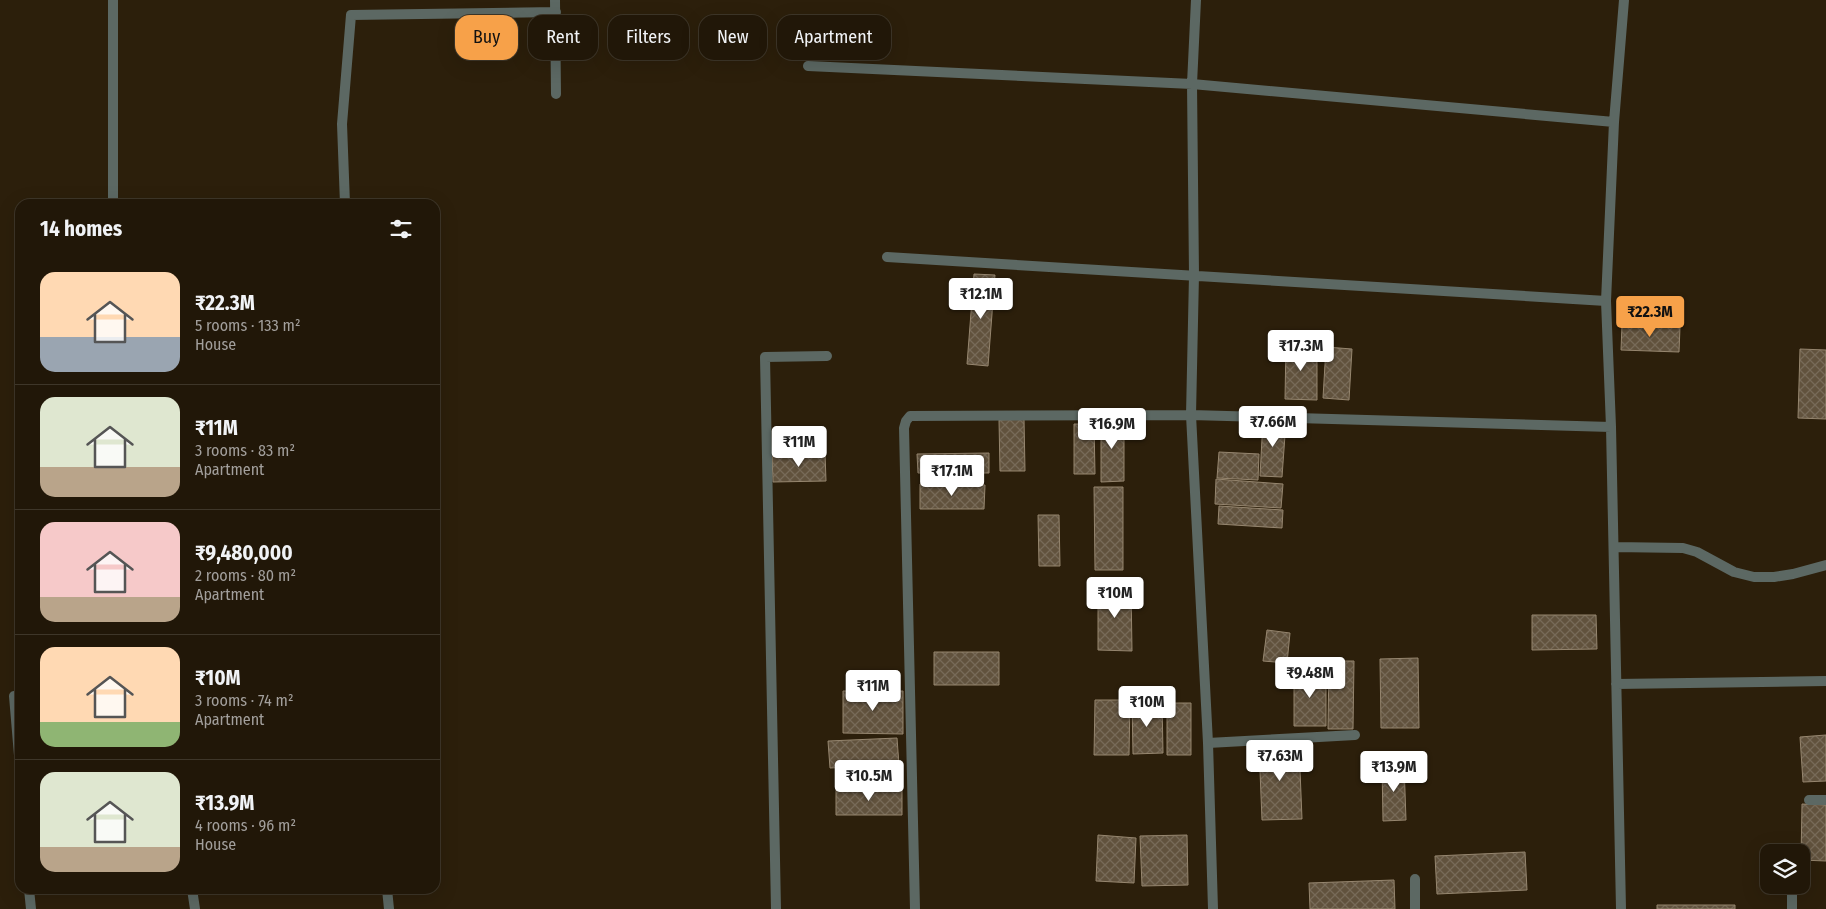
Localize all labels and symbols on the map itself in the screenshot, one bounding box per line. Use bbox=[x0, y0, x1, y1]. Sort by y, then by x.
pin: ₹12.1M bbox=[940, 278, 1022, 320]
pin: ₹22.3M bbox=[1609, 296, 1691, 338]
pin: ₹17.3M bbox=[1260, 330, 1342, 372]
pin: ₹7.66M bbox=[1232, 406, 1314, 448]
pin: ₹16.9M bbox=[1071, 408, 1153, 450]
pin: ₹11M bbox=[769, 426, 829, 468]
pin: ₹17.1M bbox=[911, 454, 993, 497]
pin: ₹10M bbox=[1085, 576, 1145, 619]
pin: ₹9.48M bbox=[1269, 656, 1351, 699]
pin: ₹11M bbox=[843, 670, 903, 712]
pin: ₹10M bbox=[1117, 686, 1177, 728]
pin: ₹7.63M bbox=[1239, 740, 1321, 782]
pin: ₹13.9M bbox=[1353, 750, 1435, 793]
pin: ₹10.5M bbox=[828, 760, 910, 802]

